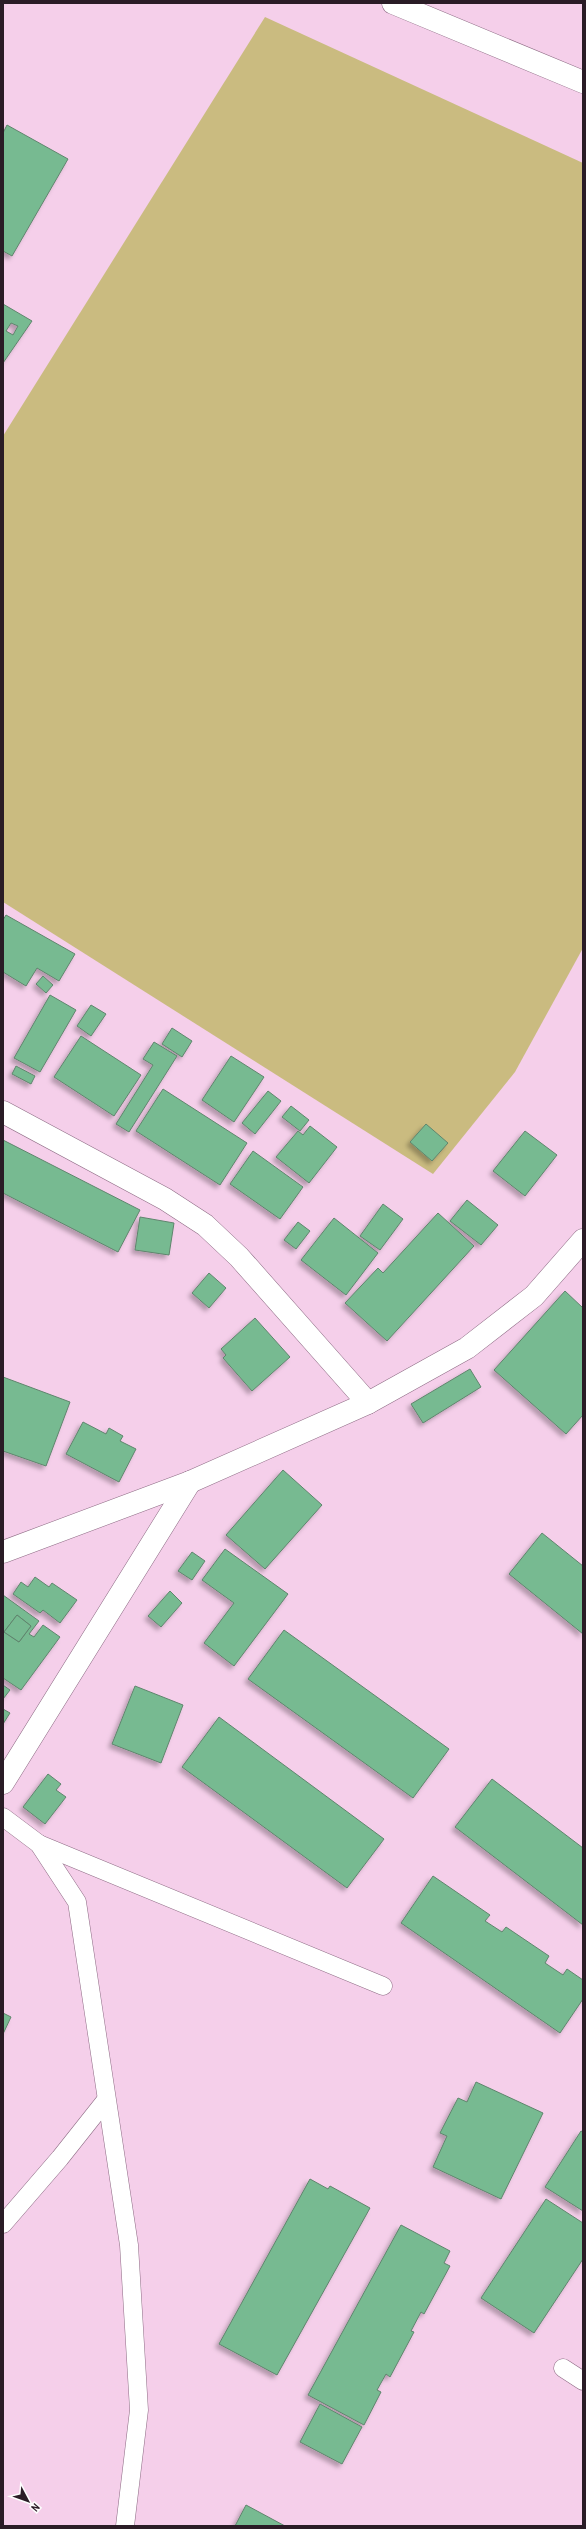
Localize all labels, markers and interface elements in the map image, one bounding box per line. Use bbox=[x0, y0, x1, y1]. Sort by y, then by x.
north arrow bbox=[8, 2481, 48, 2521]
text: N bbox=[28, 2501, 43, 2515]

